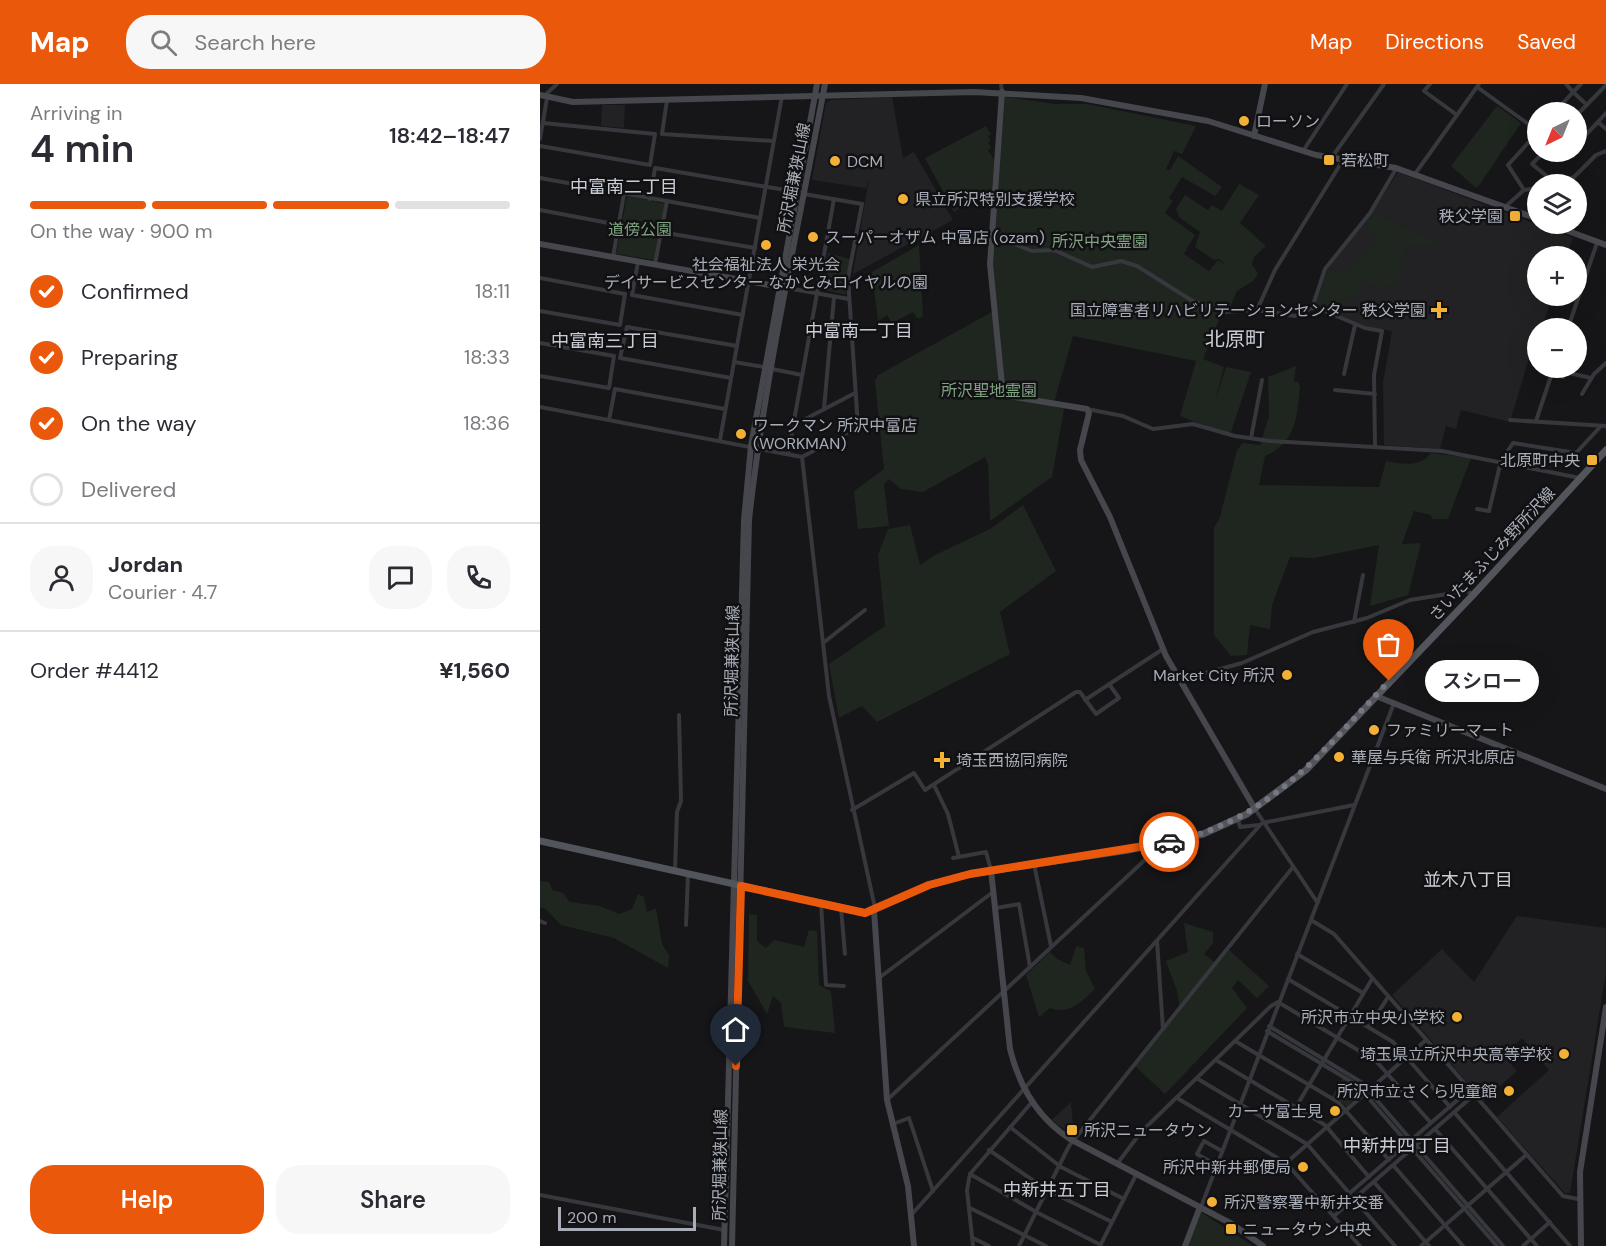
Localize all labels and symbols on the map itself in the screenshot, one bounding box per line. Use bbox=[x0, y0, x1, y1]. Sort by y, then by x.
north arrow bbox=[1527, 102, 1587, 162]
place label: ローソン bbox=[1256, 111, 1320, 132]
marker: ローソン bbox=[1237, 114, 1251, 128]
street label: 所沢堀兼狭山線 bbox=[773, 121, 815, 235]
place label: 若松町 bbox=[1341, 150, 1389, 171]
place label: DCM bbox=[847, 151, 883, 172]
marker: 若松町 bbox=[1322, 153, 1336, 167]
marker: DCM bbox=[828, 154, 842, 168]
district label: 中富南二丁目 bbox=[570, 175, 678, 199]
place label: 県立所沢特別支援学校 bbox=[915, 189, 1075, 210]
marker: 県立所沢特別支援学校 bbox=[896, 192, 910, 206]
place label: 秩父学園 bbox=[1439, 206, 1503, 227]
marker: 秩父学園 bbox=[1508, 209, 1522, 223]
park label: 道傍公園 bbox=[608, 219, 672, 240]
place label: スーパーオザム 中富店 (ozam) bbox=[825, 227, 1045, 248]
marker: スーパーオザム 中富店 (ozam) bbox=[806, 230, 820, 244]
park label: 所沢中央霊園 bbox=[1052, 231, 1148, 252]
marker: 社会福祉法人 栄光会 デイサービスセンター なかとみロイヤルの園 bbox=[759, 238, 773, 252]
place label: 社会福祉法人 栄光会 デイサービスセンター なかとみロイヤルの園 bbox=[604, 254, 928, 293]
place label: 国立障害者リハビリテーションセンター 秩父学園 bbox=[1070, 300, 1426, 321]
marker: 国立障害者リハビリテーションセンター 秩父学園 bbox=[1430, 301, 1448, 319]
district label: 中富南一丁目 bbox=[805, 319, 913, 343]
district label: 北原町 bbox=[1205, 326, 1265, 352]
district label: 中富南三丁目 bbox=[551, 329, 659, 353]
park label: 所沢聖地霊園 bbox=[941, 380, 1037, 401]
place label: ワークマン 所沢中富店 (WORKMAN) bbox=[753, 415, 917, 454]
marker: ワークマン 所沢中富店 (WORKMAN) bbox=[734, 427, 748, 441]
place label: 北原町中央 bbox=[1500, 450, 1580, 471]
marker: 北原町中央 bbox=[1585, 453, 1599, 467]
street label: さいたまふじみ野所沢線 bbox=[1424, 483, 1560, 625]
street label: 所沢堀兼狭山線 bbox=[721, 605, 743, 717]
pin bbox=[1363, 619, 1414, 681]
callout: スシロー bbox=[1425, 660, 1539, 702]
place label: Market City 所沢 bbox=[1153, 665, 1275, 686]
marker: Market City 所沢 bbox=[1280, 668, 1294, 682]
place label: ファミリーマート bbox=[1386, 720, 1514, 741]
marker: ファミリーマート bbox=[1367, 723, 1381, 737]
place label: 華屋与兵衛 所沢北原店 bbox=[1351, 747, 1515, 768]
place label: 埼玉西協同病院 bbox=[956, 750, 1068, 771]
marker: 華屋与兵衛 所沢北原店 bbox=[1332, 750, 1346, 764]
marker: 埼玉西協同病院 bbox=[933, 751, 951, 769]
courier bbox=[1139, 812, 1199, 872]
district label: 並木八丁目 bbox=[1423, 868, 1513, 892]
pin bbox=[710, 1004, 761, 1066]
place label: 所沢市立中央小学校 bbox=[1301, 1007, 1445, 1028]
marker: 所沢市立中央小学校 bbox=[1450, 1010, 1464, 1024]
place label: 埼玉県立所沢中央高等学校 bbox=[1360, 1044, 1552, 1065]
marker: 埼玉県立所沢中央高等学校 bbox=[1557, 1047, 1571, 1061]
place label: 所沢市立さくら児童館 bbox=[1337, 1081, 1497, 1102]
marker: 所沢市立さくら児童館 bbox=[1502, 1084, 1516, 1098]
place label: カーサ富士見 bbox=[1227, 1101, 1323, 1122]
marker: カーサ富士見 bbox=[1328, 1104, 1342, 1118]
street label: 所沢堀兼狭山線 bbox=[709, 1109, 731, 1221]
place label: 所沢ニュータウン bbox=[1084, 1120, 1212, 1141]
marker: 所沢ニュータウン bbox=[1065, 1123, 1079, 1137]
district label: 中新井四丁目 bbox=[1343, 1134, 1451, 1158]
place label: 所沢中新井郵便局 bbox=[1163, 1157, 1291, 1178]
marker: 所沢中新井郵便局 bbox=[1296, 1160, 1310, 1174]
district label: 中新井五丁目 bbox=[1003, 1178, 1111, 1202]
place label: 所沢警察署中新井交番 bbox=[1224, 1192, 1384, 1213]
marker: 所沢警察署中新井交番 bbox=[1205, 1195, 1219, 1209]
scale bar bbox=[558, 1204, 696, 1232]
place label: ニュータウン中央 bbox=[1243, 1219, 1371, 1240]
marker: ニュータウン中央 bbox=[1224, 1222, 1238, 1236]

